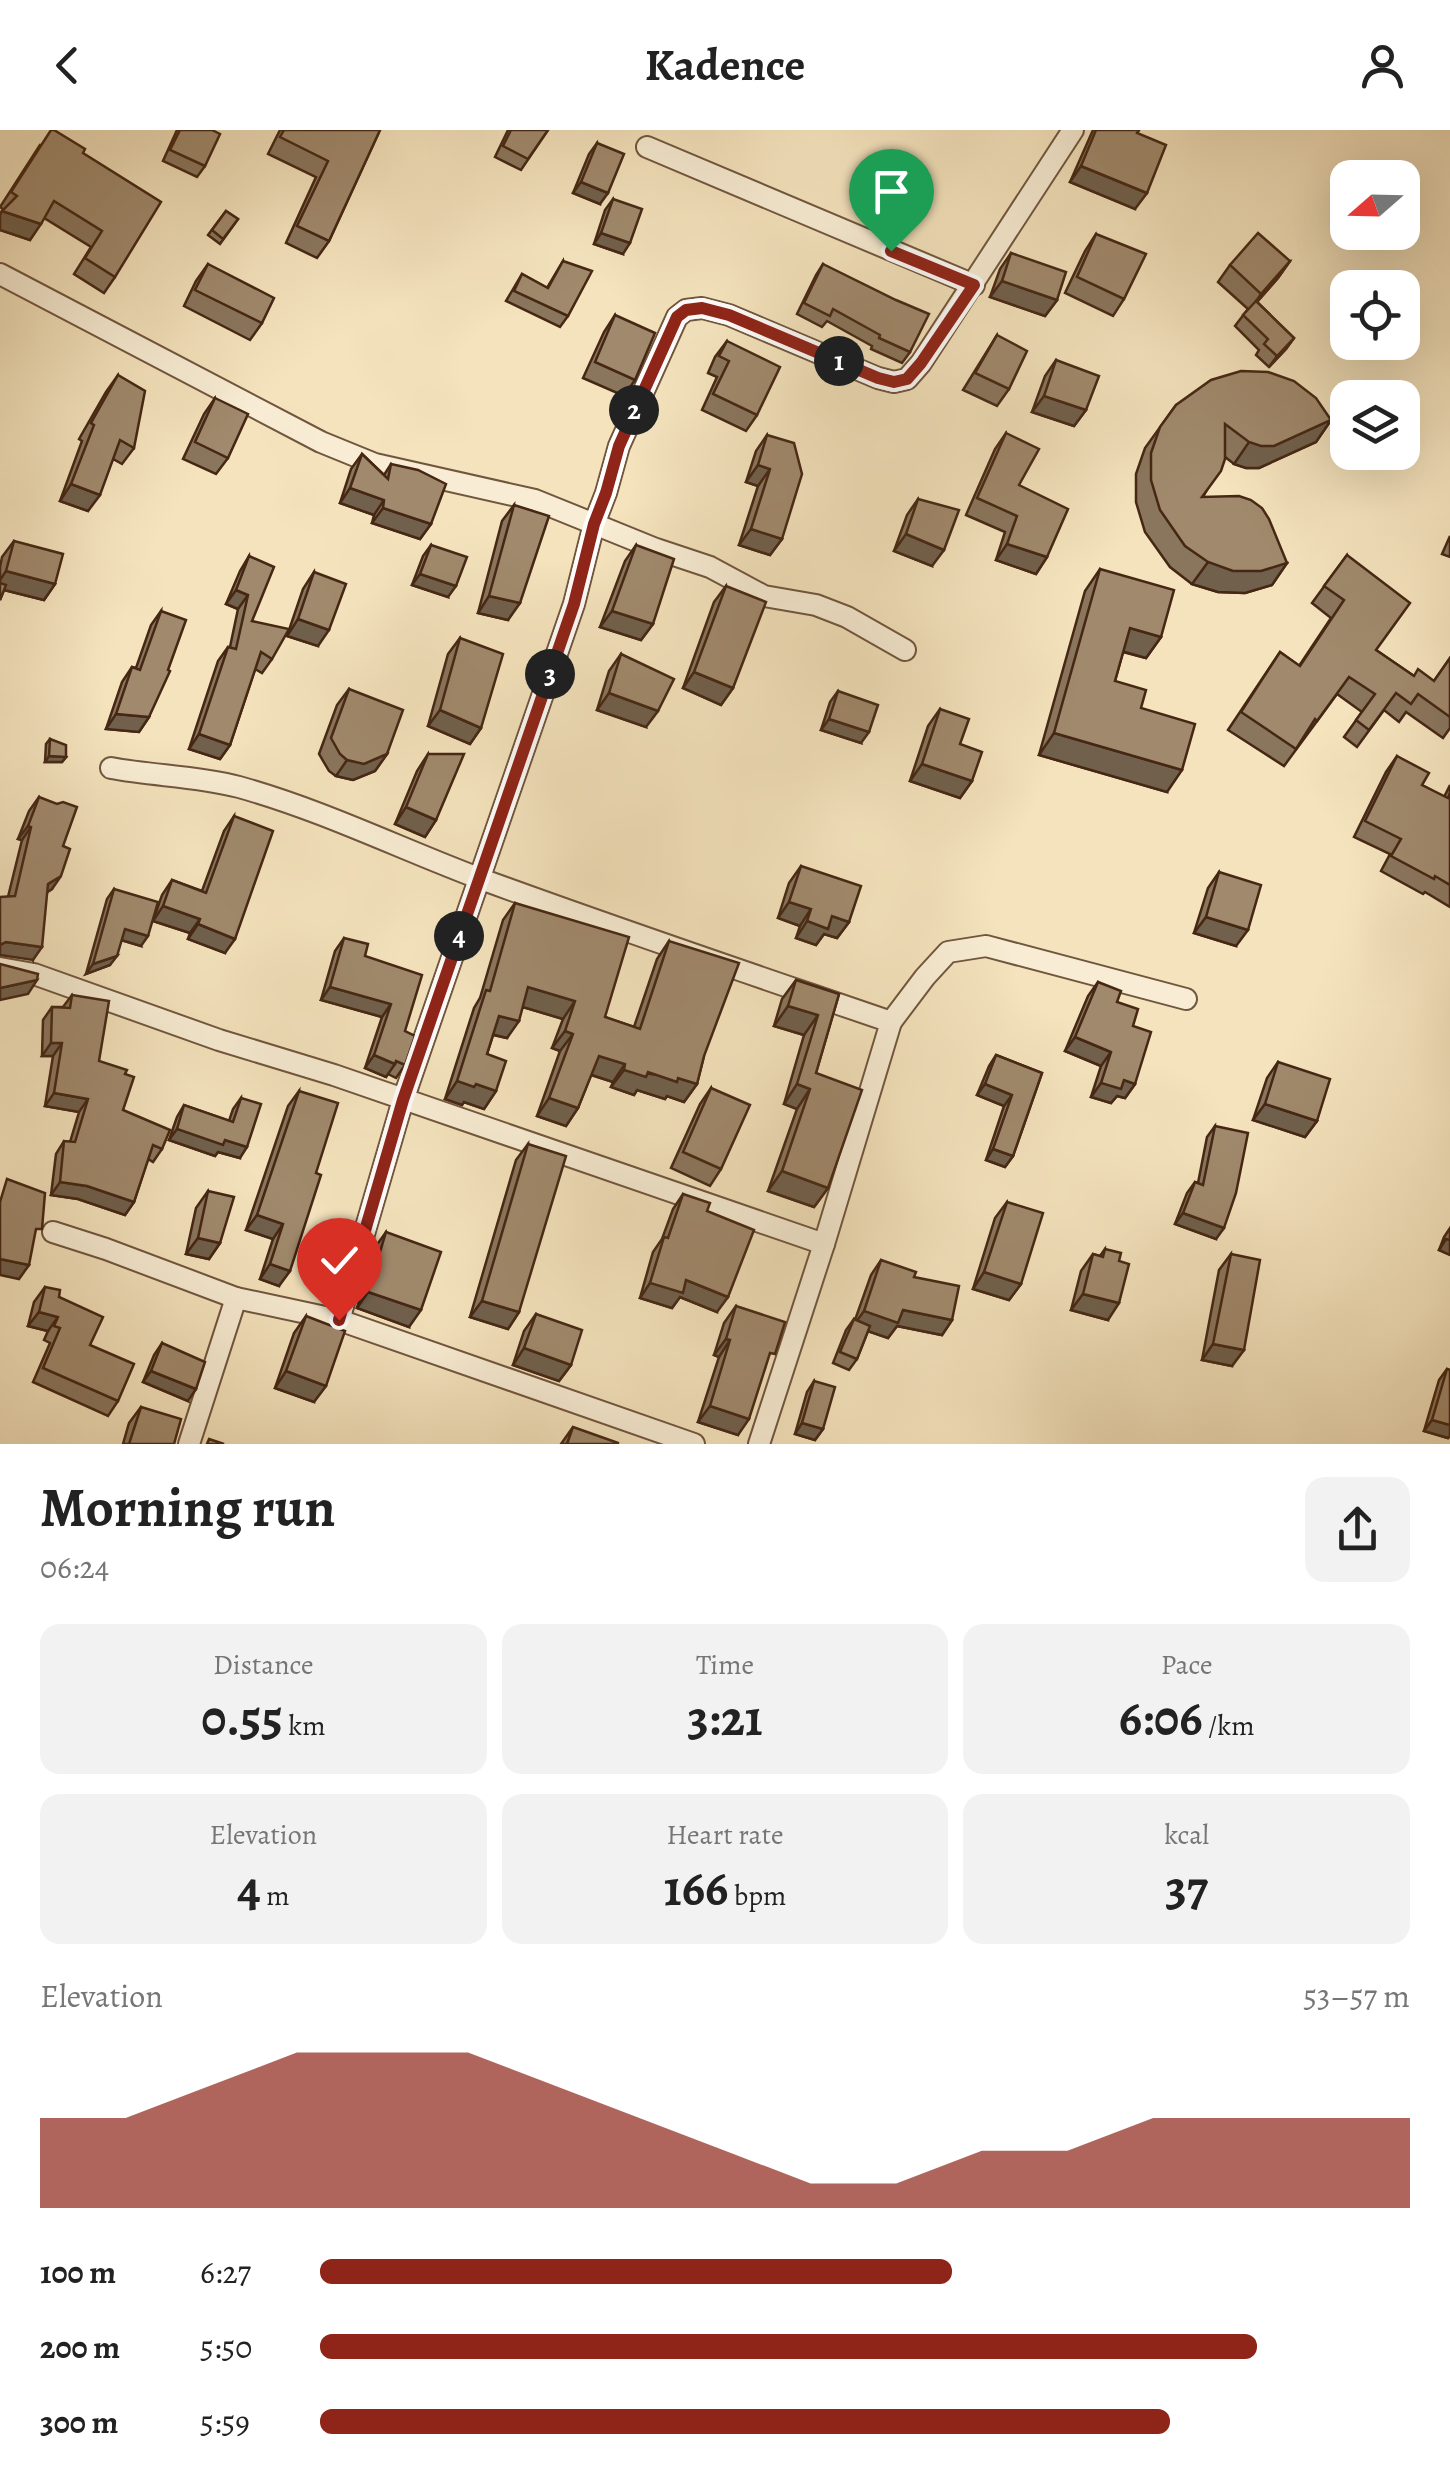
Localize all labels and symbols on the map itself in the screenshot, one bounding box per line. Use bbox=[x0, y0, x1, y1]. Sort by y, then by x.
pin bbox=[849, 149, 934, 252]
north arrow bbox=[1330, 160, 1420, 250]
pin: 1 bbox=[814, 336, 864, 386]
pin: 2 bbox=[609, 385, 659, 435]
pin: 3 bbox=[525, 649, 575, 699]
pin: 4 bbox=[434, 911, 484, 961]
pin bbox=[297, 1218, 382, 1321]

